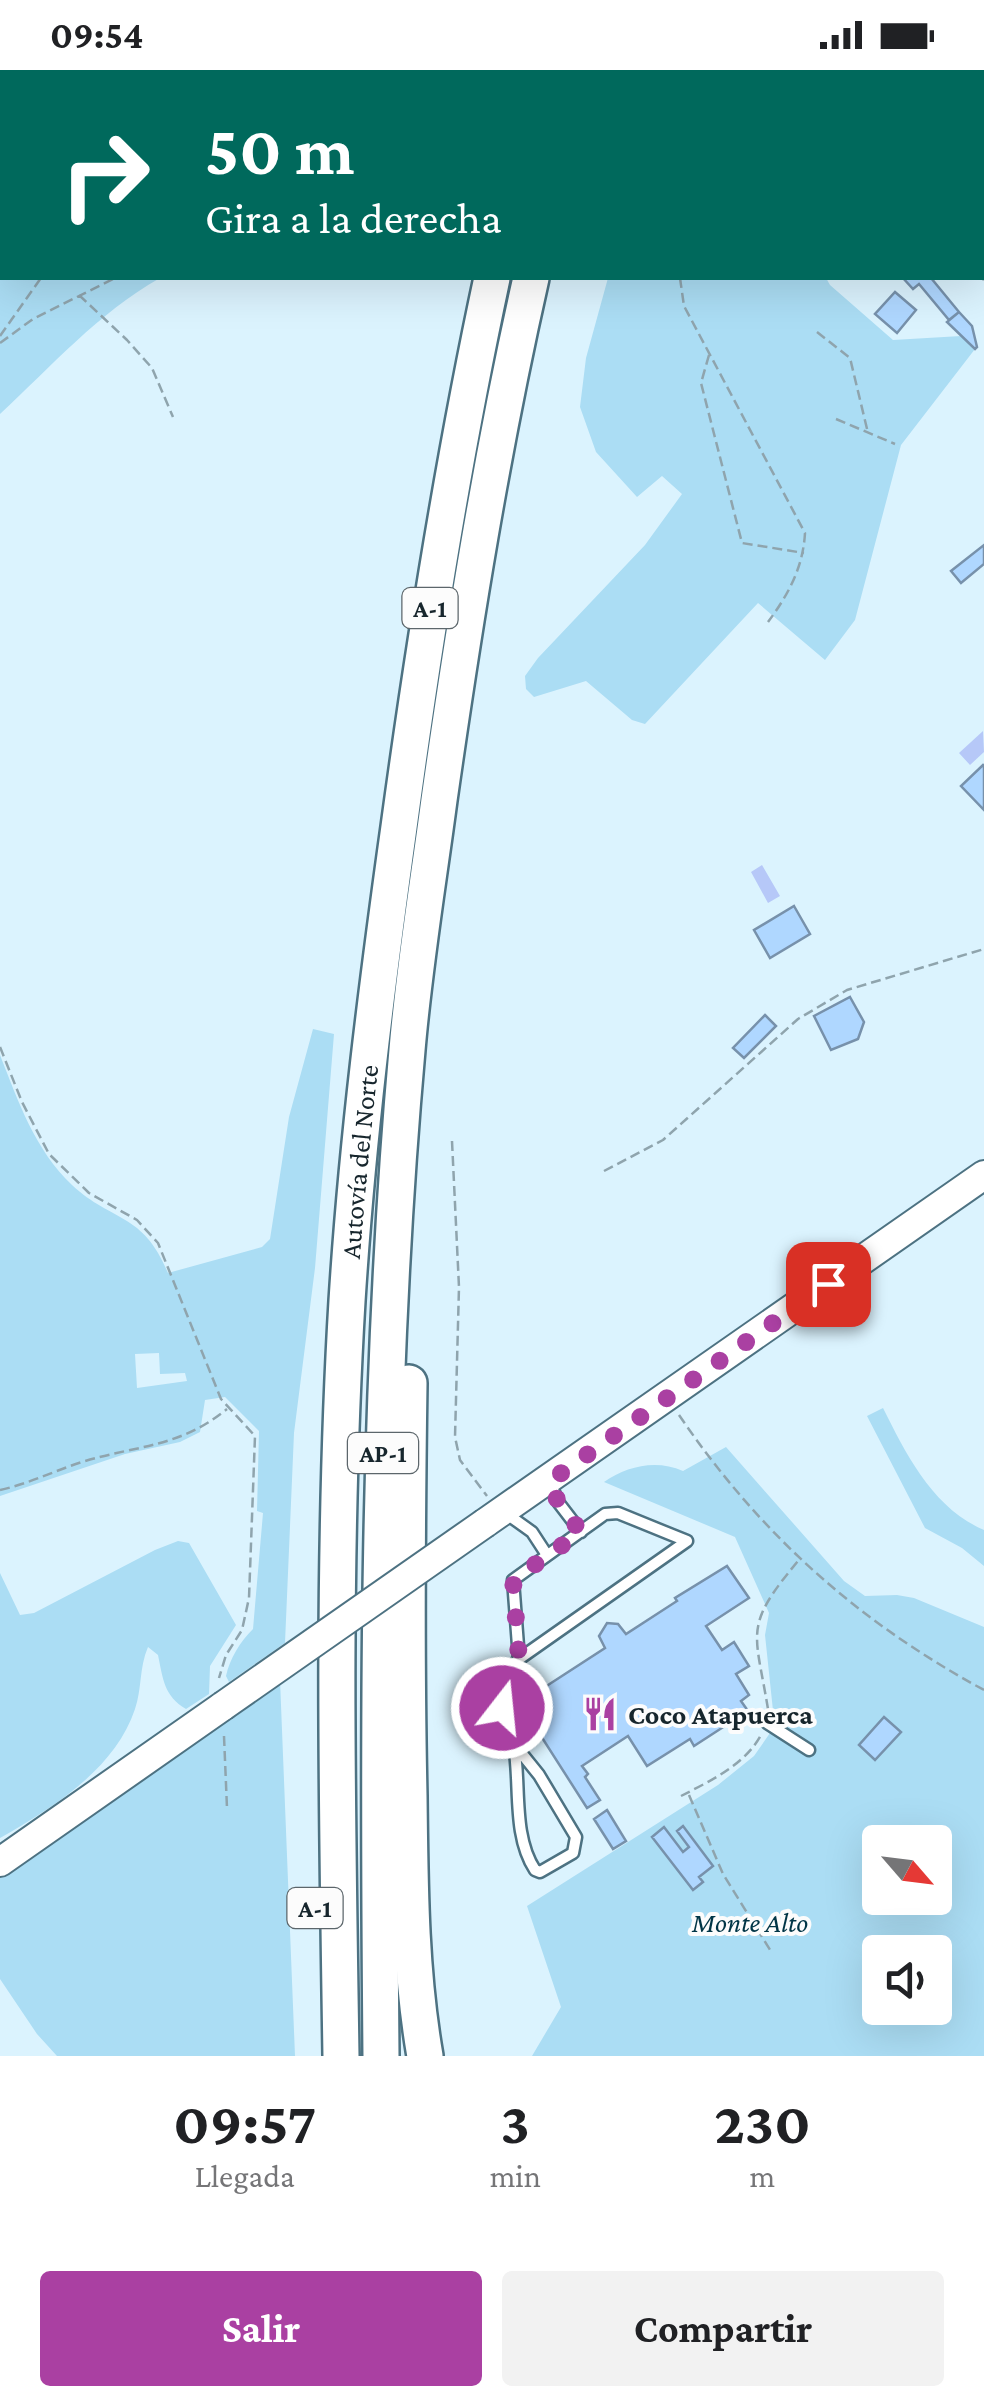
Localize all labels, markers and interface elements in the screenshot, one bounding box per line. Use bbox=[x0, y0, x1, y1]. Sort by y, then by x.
text: 09:54 bbox=[50, 14, 144, 56]
icon: right bbox=[40, 110, 170, 240]
text: 50 m bbox=[205, 111, 355, 189]
text: Gira a la derecha bbox=[205, 193, 502, 243]
road number: A-1 bbox=[402, 588, 458, 628]
street label: Autovía del Norte bbox=[334, 1063, 384, 1260]
pin bbox=[786, 1242, 871, 1327]
icon: arrive bbox=[801, 1257, 856, 1312]
road number: AP-1 bbox=[348, 1433, 418, 1473]
position arrow bbox=[450, 1656, 554, 1760]
restaurant icon: Coco Atapuerca bbox=[581, 1695, 619, 1733]
place label: Coco Atapuerca bbox=[628, 1699, 813, 1730]
north arrow bbox=[862, 1825, 952, 1915]
map controls bbox=[862, 1825, 952, 2025]
road number: A-1 bbox=[288, 1888, 342, 1928]
park label: Monte Alto bbox=[691, 1907, 808, 1938]
button: sound bbox=[862, 1935, 952, 2025]
text: 09:57 bbox=[173, 2089, 316, 2156]
text: 3 bbox=[501, 2089, 530, 2156]
text: 230 bbox=[714, 2089, 811, 2156]
text: Llegada bbox=[195, 2158, 295, 2194]
text: min bbox=[490, 2158, 541, 2194]
text: m bbox=[750, 2158, 775, 2194]
button: Salir bbox=[40, 2271, 482, 2386]
button: Compartir bbox=[502, 2271, 944, 2386]

